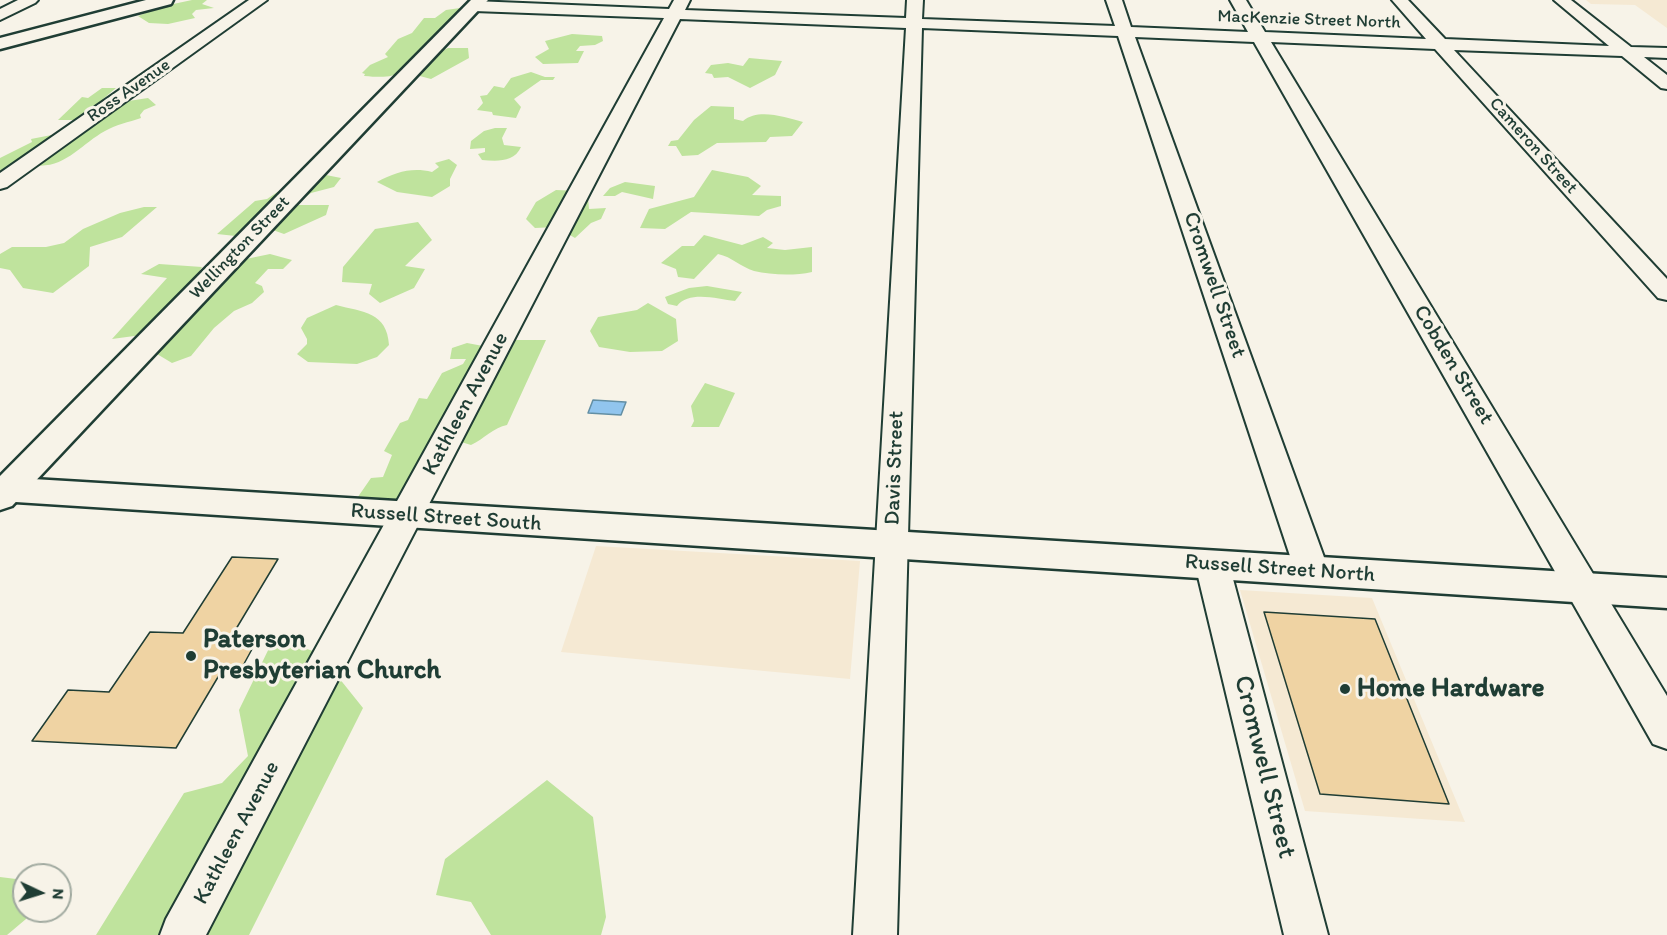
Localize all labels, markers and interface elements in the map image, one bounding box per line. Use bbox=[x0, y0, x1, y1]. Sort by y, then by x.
street label: MacKenzie Street North bbox=[1217, 6, 1401, 34]
street label: Ross Avenue bbox=[83, 55, 175, 127]
street label: Cameron Street bbox=[1484, 93, 1582, 199]
street label: Wellington Street bbox=[185, 192, 295, 304]
street label: Cromwell Street bbox=[1177, 209, 1251, 361]
street label: Cobden Street bbox=[1407, 300, 1499, 430]
street label: Kathleen Avenue bbox=[417, 328, 515, 480]
street label: Davis Street bbox=[880, 410, 910, 526]
street label: Russell Street South bbox=[350, 498, 542, 538]
street label: Russell Street North bbox=[1184, 549, 1376, 589]
place label: Paterson Presbyterian Church bbox=[203, 624, 441, 687]
marker: Paterson Presbyterian Church bbox=[184, 649, 198, 663]
street label: Cromwell Street bbox=[1226, 672, 1302, 862]
place label: Home Hardware bbox=[1357, 673, 1544, 705]
marker: Home Hardware bbox=[1338, 682, 1352, 696]
street label: Kathleen Avenue bbox=[188, 757, 286, 909]
north arrow bbox=[12, 863, 72, 923]
text: N bbox=[49, 888, 68, 900]

